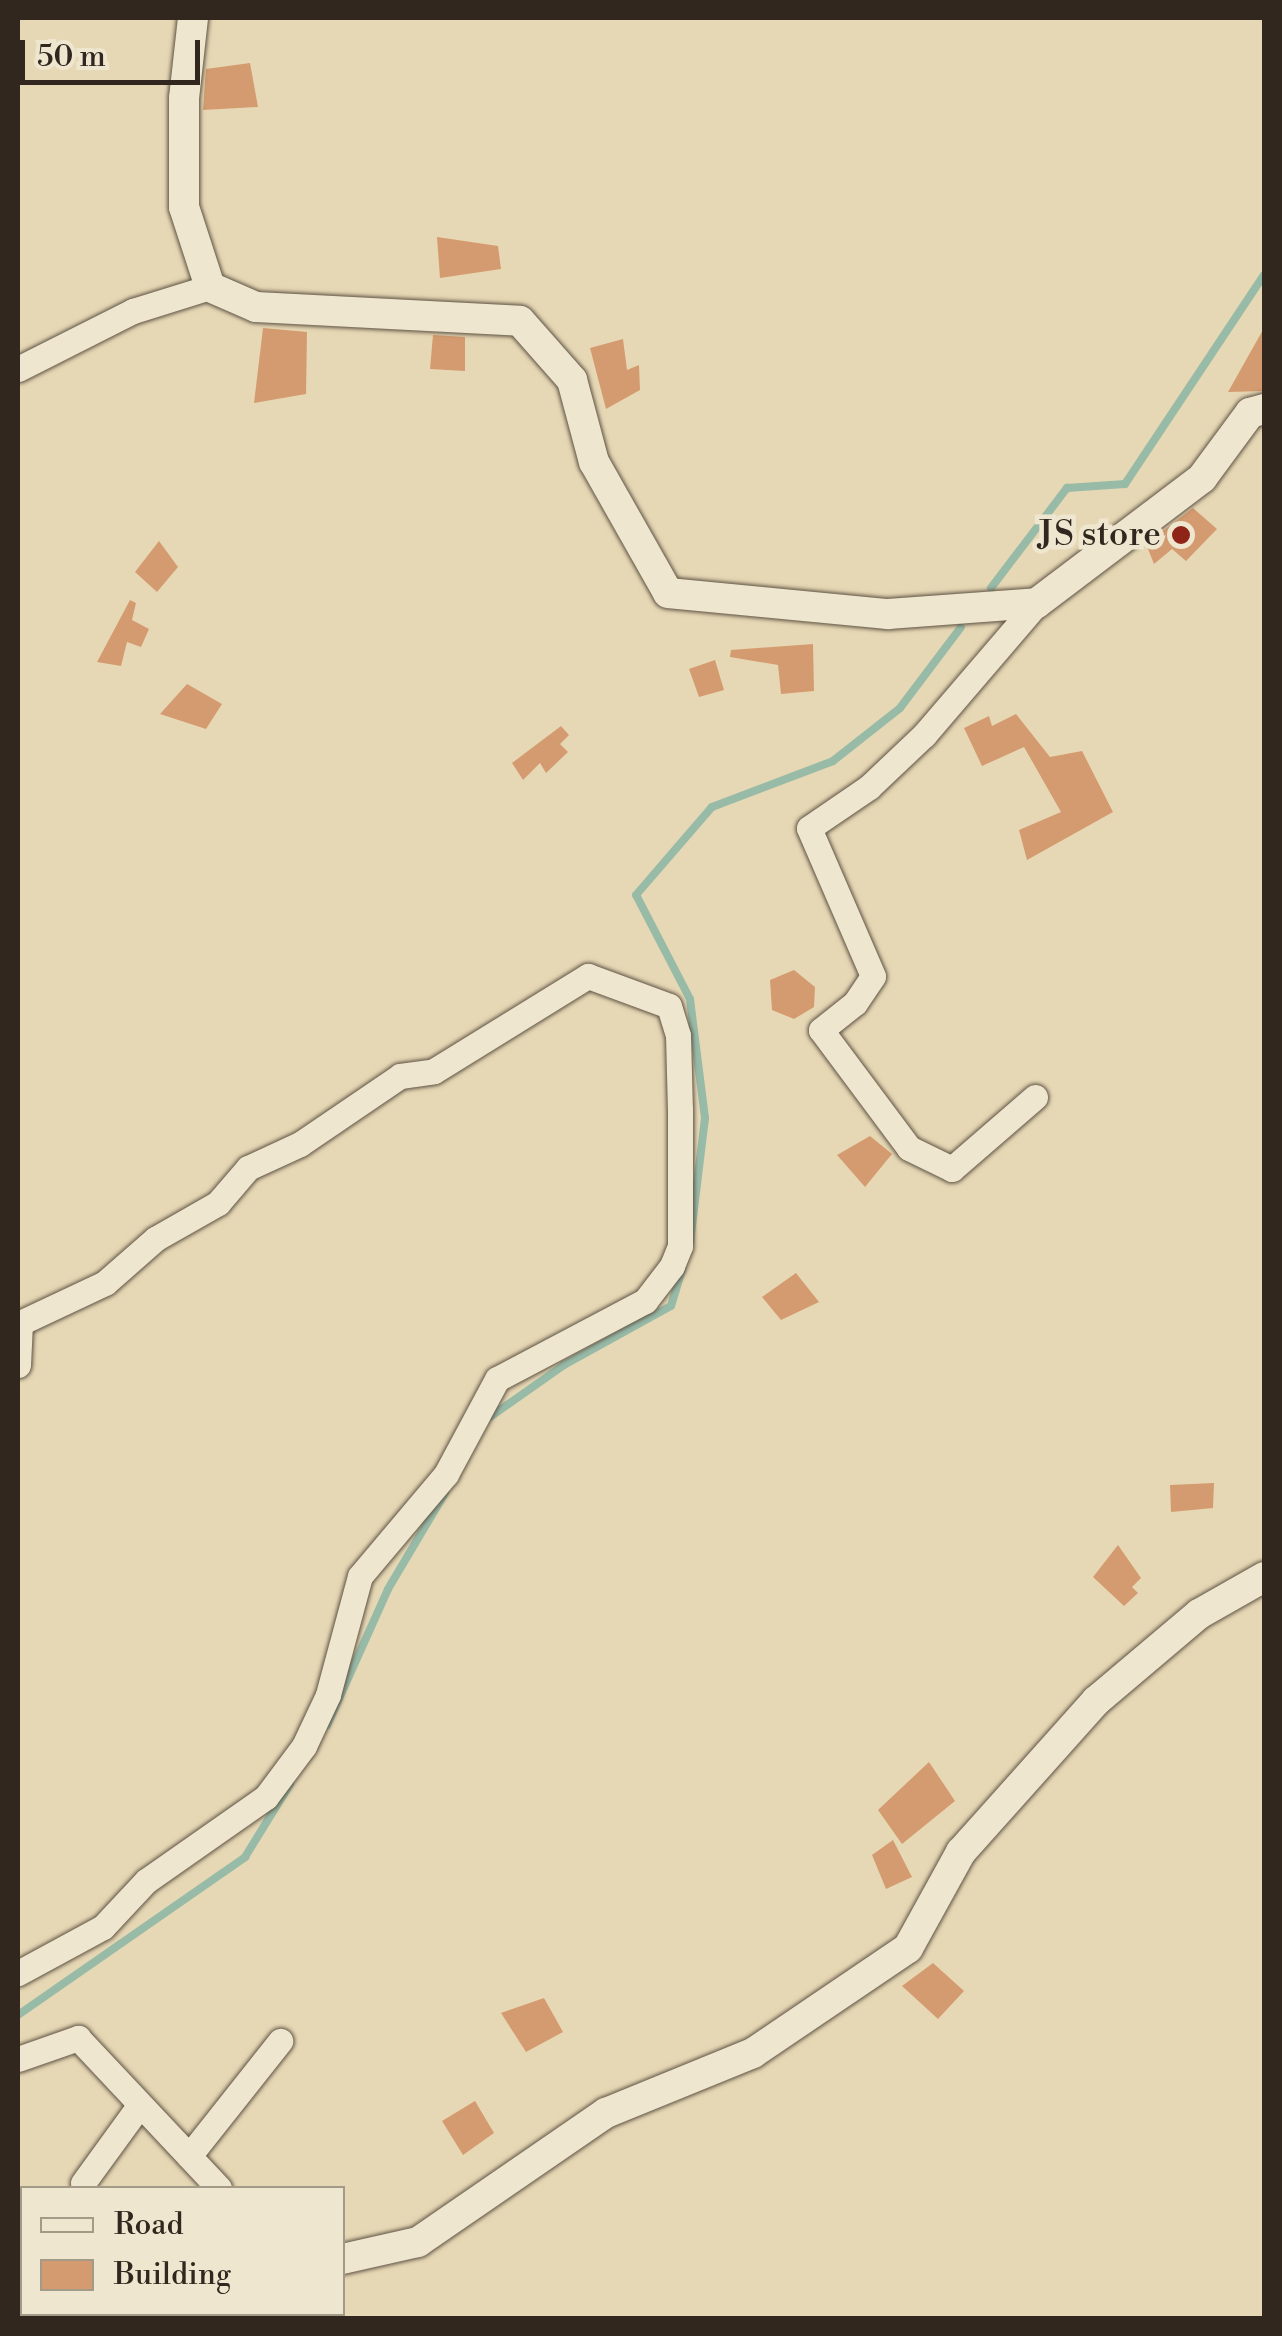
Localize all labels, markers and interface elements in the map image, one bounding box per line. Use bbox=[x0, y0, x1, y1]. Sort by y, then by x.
scale bar bbox=[25, 20, 205, 82]
text: 50 m bbox=[37, 38, 106, 76]
place label: JS store bbox=[1038, 514, 1161, 556]
marker: JS store bbox=[1170, 524, 1192, 546]
legend bbox=[20, 2186, 345, 2316]
text: Road bbox=[114, 2206, 184, 2244]
text: Building bbox=[114, 2256, 231, 2294]

